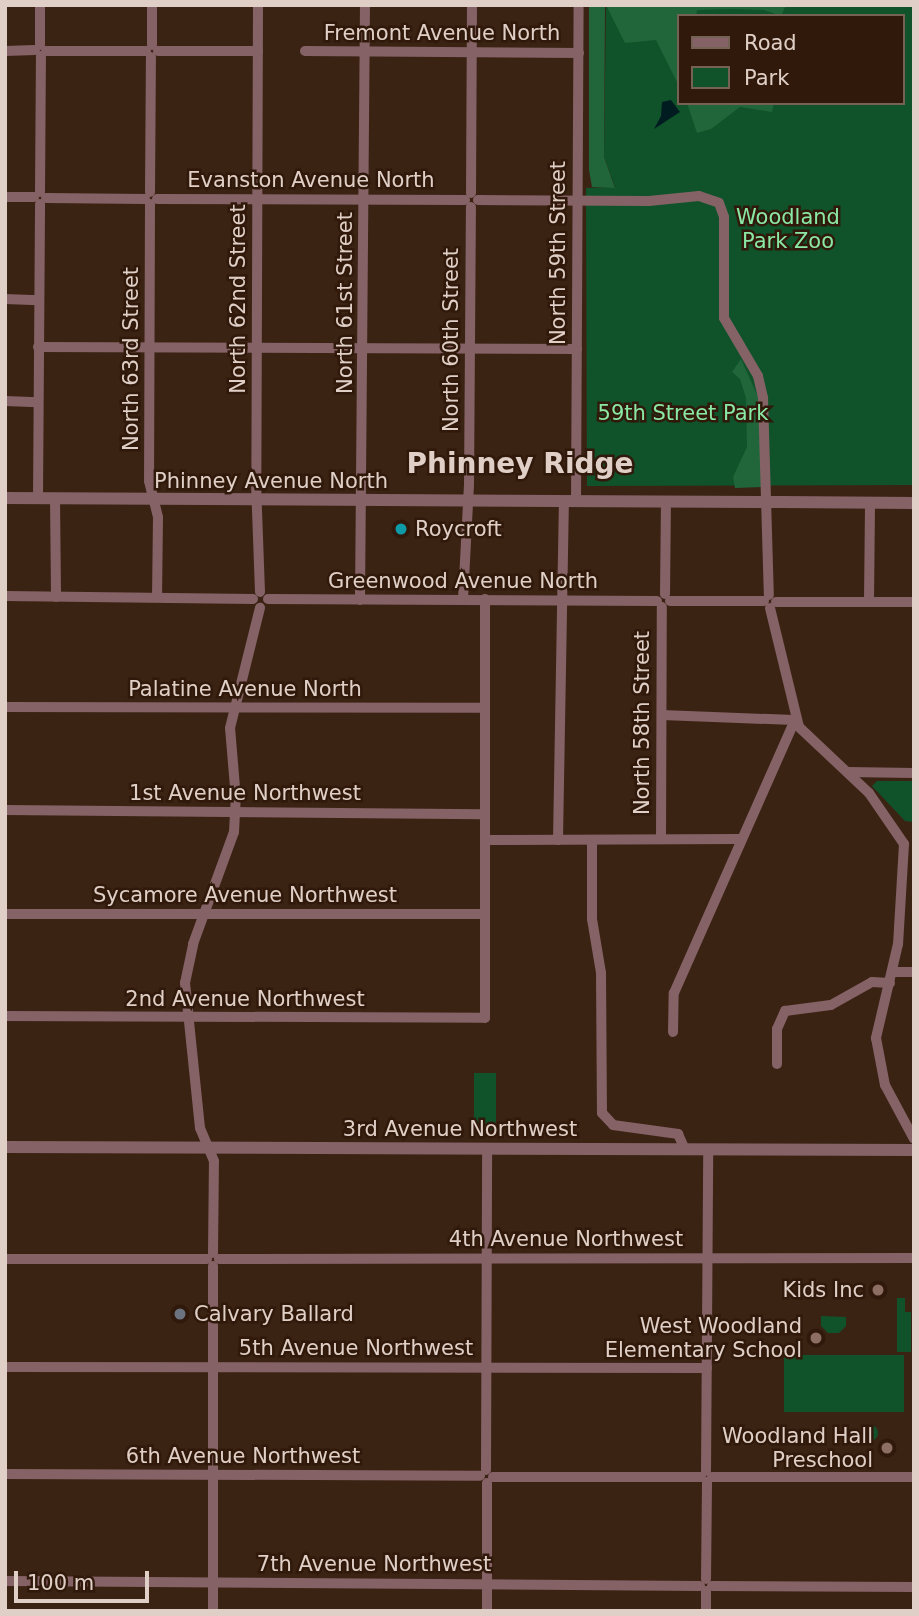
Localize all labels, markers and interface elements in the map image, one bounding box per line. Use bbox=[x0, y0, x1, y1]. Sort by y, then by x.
legend bbox=[678, 14, 905, 105]
street label: Fremont Avenue North bbox=[324, 20, 560, 46]
text: Road bbox=[744, 31, 797, 55]
text: Park bbox=[744, 66, 789, 90]
street label: North 59th Street bbox=[545, 161, 571, 345]
street label: Evanston Avenue North bbox=[187, 167, 435, 193]
street label: North 62nd Street bbox=[225, 204, 251, 394]
park label: Woodland Park Zoo bbox=[736, 204, 840, 254]
street label: North 61st Street bbox=[332, 212, 358, 394]
street label: North 60th Street bbox=[438, 248, 464, 432]
street label: North 63rd Street bbox=[118, 267, 144, 451]
park label: 59th Street Park bbox=[598, 400, 768, 426]
district label: Phinney Ridge bbox=[406, 447, 634, 481]
street label: Phinney Avenue North bbox=[154, 468, 388, 494]
place label: Roycroft bbox=[415, 516, 502, 542]
marker: Roycroft bbox=[393, 521, 409, 537]
street label: Greenwood Avenue North bbox=[328, 568, 598, 594]
street label: North 58th Street bbox=[629, 631, 655, 815]
street label: Palatine Avenue North bbox=[128, 676, 362, 702]
street label: 1st Avenue Northwest bbox=[129, 780, 361, 806]
street label: Sycamore Avenue Northwest bbox=[93, 882, 397, 908]
street label: 2nd Avenue Northwest bbox=[125, 986, 365, 1012]
street label: 3rd Avenue Northwest bbox=[343, 1116, 577, 1142]
street label: 4th Avenue Northwest bbox=[449, 1226, 683, 1252]
place label: Kids Inc bbox=[782, 1277, 864, 1303]
marker: Kids Inc bbox=[870, 1282, 886, 1298]
place label: Calvary Ballard bbox=[194, 1301, 354, 1327]
marker: Calvary Ballard bbox=[172, 1306, 188, 1322]
place label: West Woodland Elementary School bbox=[605, 1313, 802, 1363]
marker: West Woodland Elementary School bbox=[808, 1330, 824, 1346]
street label: 5th Avenue Northwest bbox=[239, 1335, 473, 1361]
place label: Woodland Hall Preschool bbox=[722, 1423, 873, 1473]
marker: Woodland Hall Preschool bbox=[879, 1440, 895, 1456]
street label: 6th Avenue Northwest bbox=[126, 1443, 360, 1469]
street label: 7th Avenue Northwest bbox=[257, 1551, 491, 1577]
scale bar bbox=[18, 1556, 152, 1600]
text: 100 m bbox=[27, 1571, 94, 1595]

